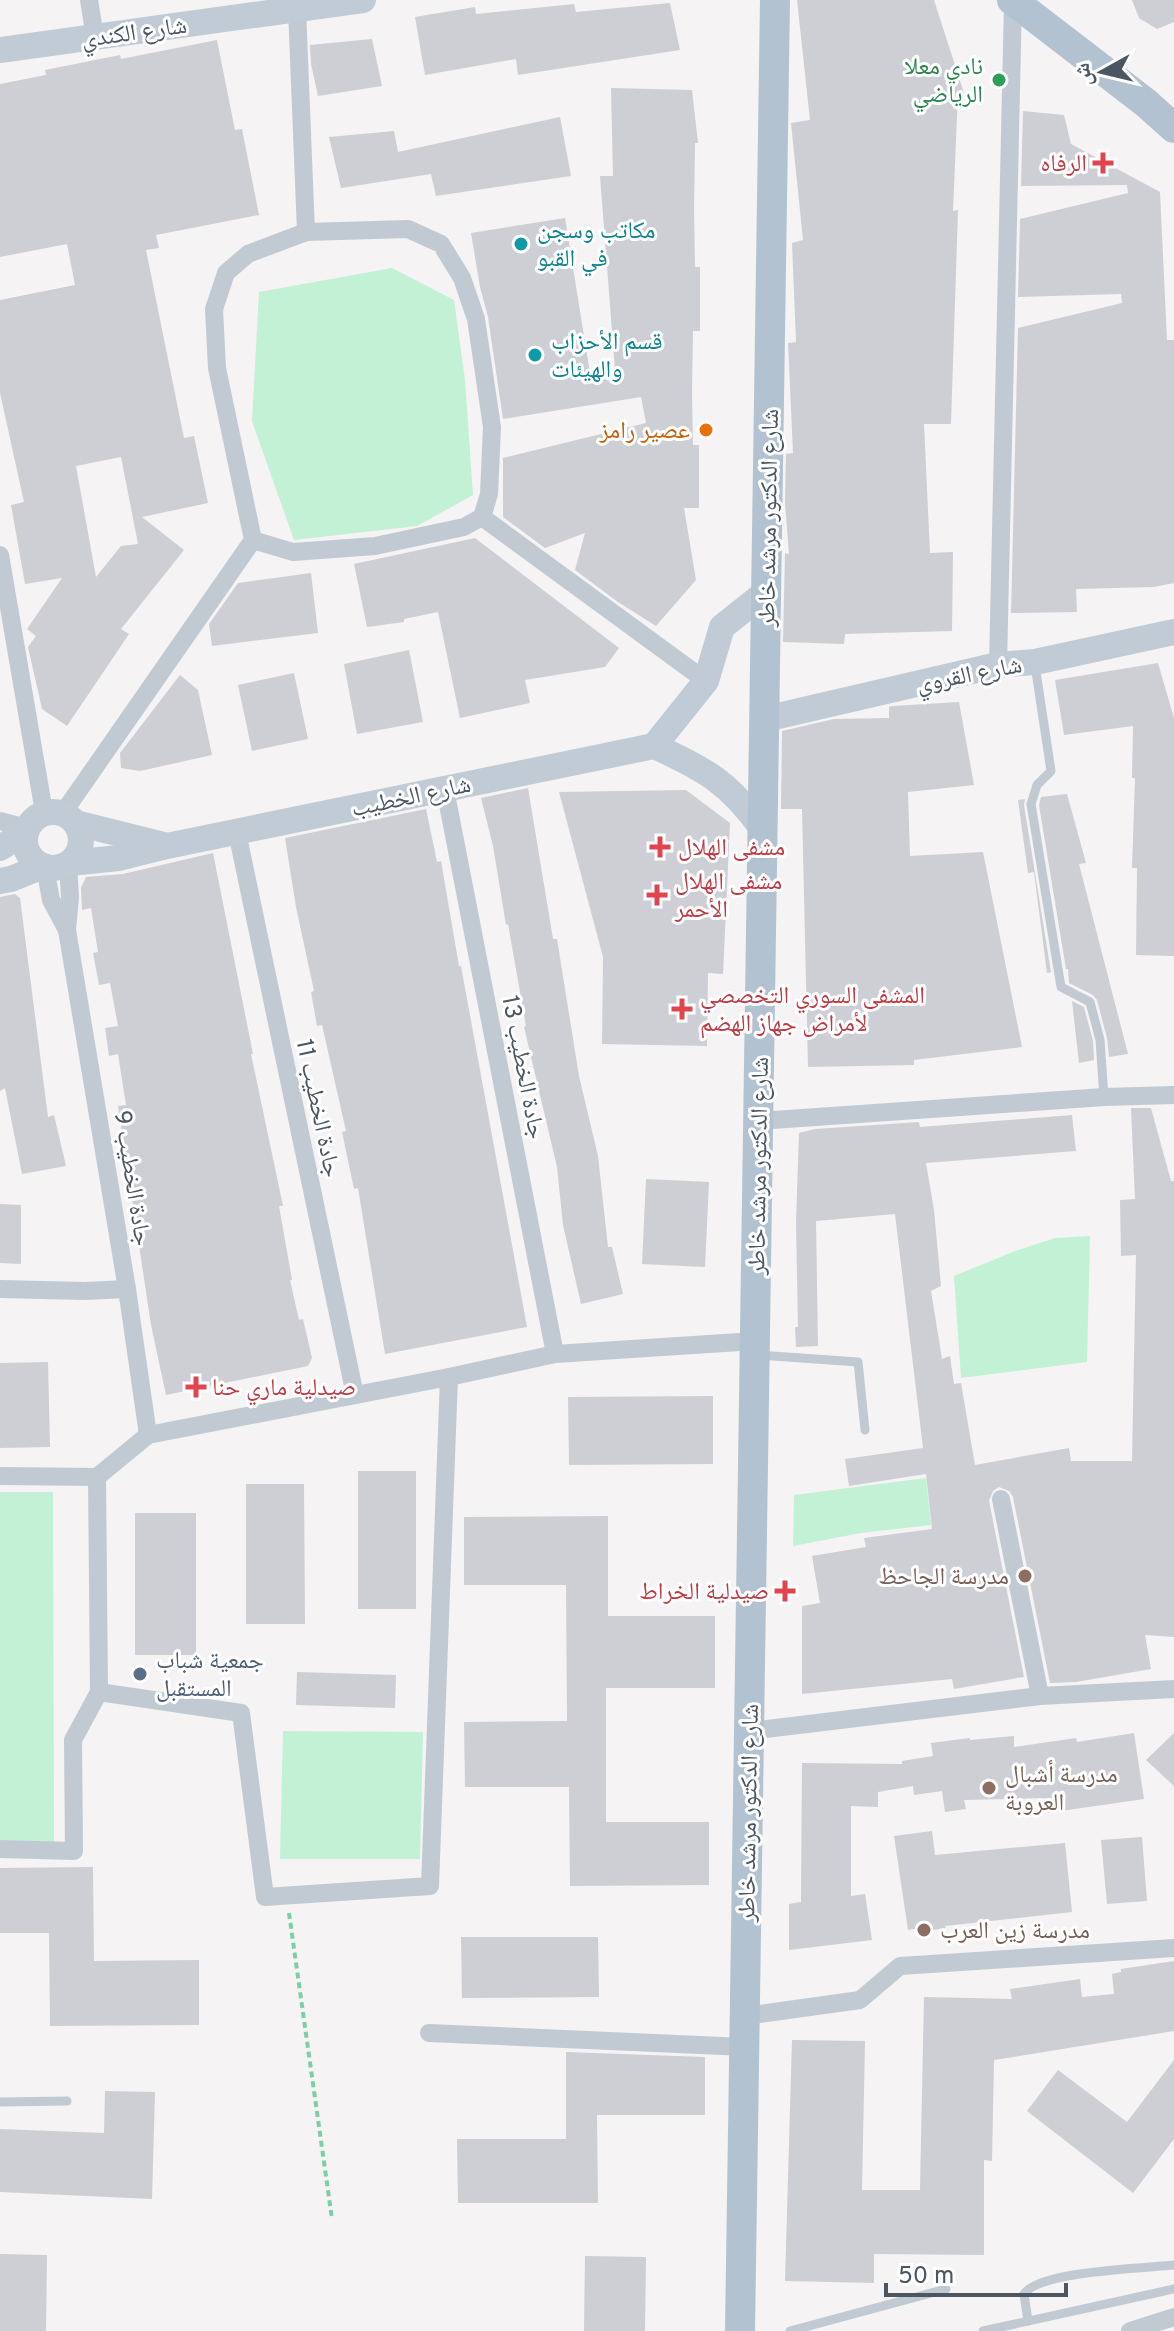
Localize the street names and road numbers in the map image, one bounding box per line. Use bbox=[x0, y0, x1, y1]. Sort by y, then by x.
street label: شارع الكندي bbox=[80, 12, 189, 58]
street label: شارع الدكتور مرشد خاطر bbox=[753, 409, 787, 629]
street label: شارع القروي bbox=[914, 651, 1025, 703]
street label: شارع الخطيب bbox=[349, 771, 474, 825]
street label: جادة الخطيب 13 bbox=[493, 993, 551, 1142]
street label: جادة الخطيب 11 bbox=[288, 1037, 346, 1180]
street label: شارع الدكتور مرشد خاطر bbox=[743, 1057, 777, 1277]
street label: جادة الخطيب 9 bbox=[106, 1108, 157, 1248]
street label: شارع الدكتور مرشد خاطر bbox=[733, 1704, 767, 1924]

